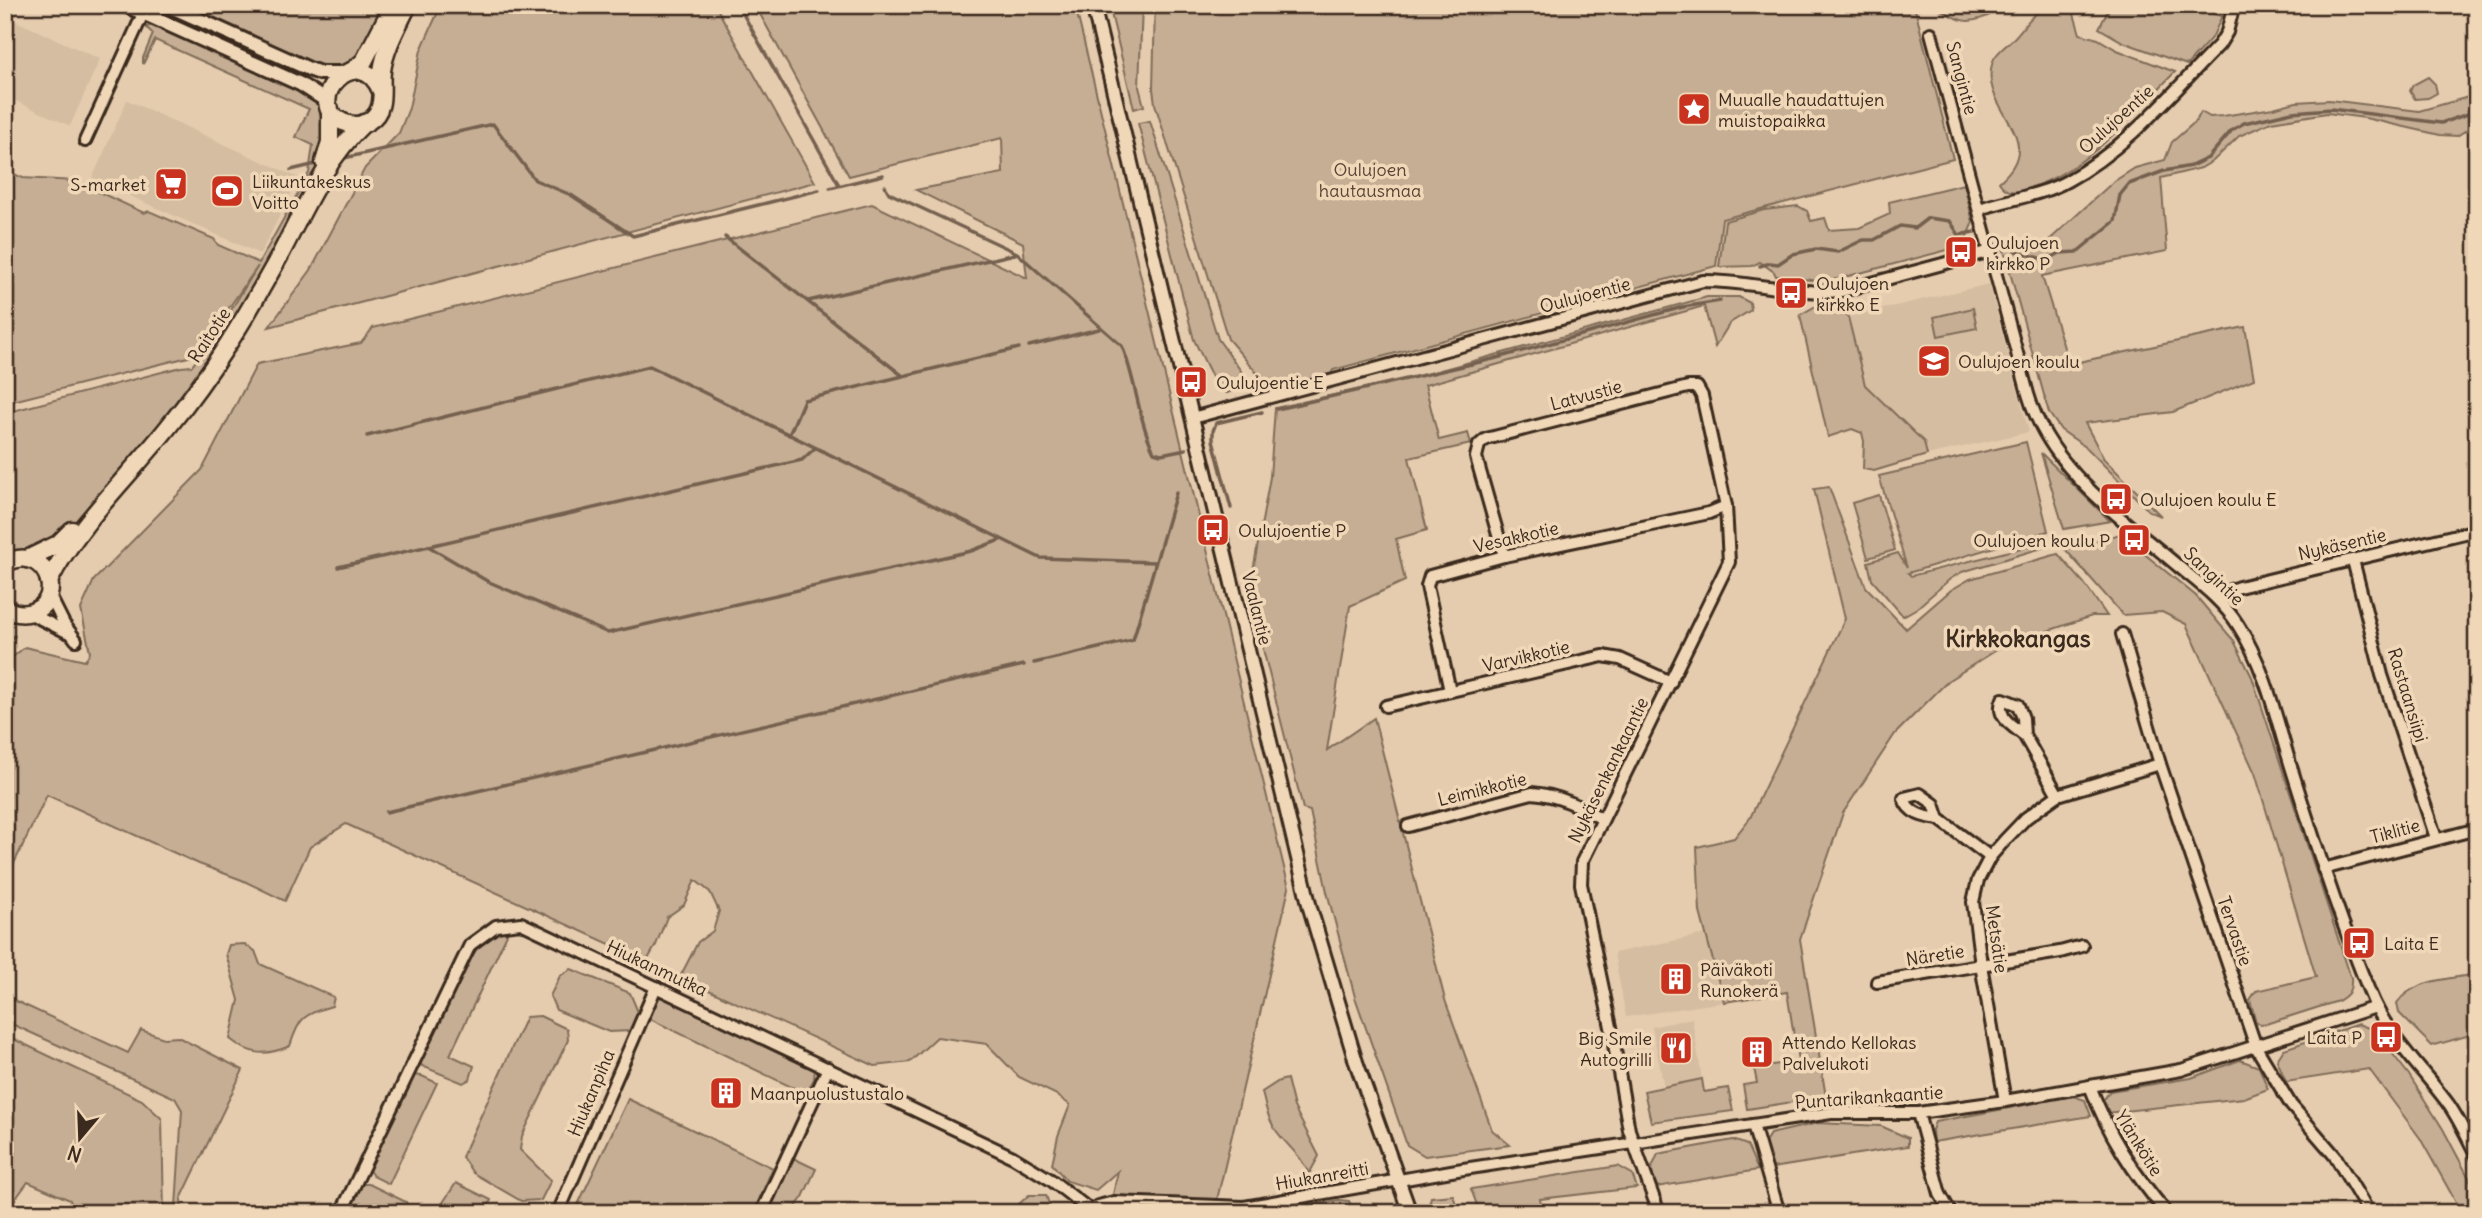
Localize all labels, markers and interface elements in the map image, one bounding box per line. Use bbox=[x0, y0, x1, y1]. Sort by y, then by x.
street label: Sangintie bbox=[1941, 39, 1983, 117]
street label: Oulujoentie bbox=[2074, 79, 2158, 159]
place label: Muualle haudattujen muistopaikka bbox=[1718, 88, 1884, 132]
place icon: Muualle haudattujen muistopaikka bbox=[1675, 90, 1713, 128]
park label: Oulujoen hautausmaa bbox=[1319, 158, 1421, 202]
supermarket icon: S-market bbox=[152, 165, 190, 203]
place label: Liikuntakeskus Voitto bbox=[252, 170, 371, 214]
sports icon: Liikuntakeskus Voitto bbox=[208, 172, 246, 210]
place label: S-market bbox=[70, 173, 146, 196]
place label: Oulujoen kirkko P bbox=[1986, 231, 2059, 275]
bus stop icon: Oulujoen kirkko P bbox=[1942, 233, 1980, 271]
street label: Oulujoentie bbox=[1537, 272, 1633, 318]
place label: Oulujoen kirkko E bbox=[1816, 272, 1889, 316]
bus stop icon: Oulujoen kirkko E bbox=[1772, 274, 1810, 312]
street label: Raitotie bbox=[183, 303, 235, 367]
school or university icon: Oulujoen koulu bbox=[1915, 342, 1953, 380]
place label: Oulujoen koulu bbox=[1958, 350, 2080, 373]
bus stop icon: Oulujoentie E bbox=[1172, 363, 1210, 401]
place label: Oulujoentie E bbox=[1216, 371, 1324, 394]
street label: Latvustie bbox=[1548, 374, 1624, 416]
bus stop icon: Oulujoen koulu E bbox=[2097, 480, 2135, 518]
place label: Oulujoen koulu E bbox=[2140, 488, 2277, 511]
bus stop icon: Oulujoentie P bbox=[1194, 511, 1232, 549]
street label: Vesakkotie bbox=[1471, 516, 1561, 558]
place label: Oulujoentie P bbox=[1238, 519, 1346, 542]
bus stop icon: Oulujoen koulu P bbox=[2115, 521, 2153, 559]
street label: Nykäsentie bbox=[2296, 523, 2388, 565]
place label: Oulujoen koulu P bbox=[1973, 529, 2110, 552]
street label: Sangintie bbox=[2179, 542, 2249, 610]
street label: Vaalantie bbox=[1237, 569, 1277, 647]
district label: Kirkkokangas bbox=[1945, 623, 2091, 653]
street label: Varvikkotie bbox=[1480, 635, 1572, 677]
street label: Rastaansiipi bbox=[2383, 645, 2433, 745]
street label: Nykäsenkankaantie bbox=[1563, 693, 1653, 847]
street label: Leimikkotie bbox=[1435, 767, 1529, 811]
street label: Tiklitie bbox=[2368, 813, 2422, 849]
street label: Tervastie bbox=[2212, 893, 2258, 969]
street label: Metsätie bbox=[1981, 903, 2013, 975]
bus stop icon: Laita E bbox=[2340, 924, 2378, 962]
place label: Laita E bbox=[2384, 932, 2439, 955]
street label: Hiukanmutka bbox=[603, 935, 711, 1001]
street label: Näretie bbox=[1904, 939, 1966, 971]
place label: Päiväkoti Runokerä bbox=[1700, 958, 1779, 1002]
building icon: Päiväkoti Runokerä bbox=[1657, 960, 1695, 998]
bus stop icon: Laita P bbox=[2367, 1018, 2405, 1056]
place label: Laita P bbox=[2307, 1026, 2362, 1049]
place label: Big Smile Autogrilli bbox=[1578, 1027, 1652, 1071]
restaurant icon: Big Smile Autogrilli bbox=[1657, 1029, 1695, 1067]
place label: Attendo Kellokas Palvelukoti bbox=[1782, 1031, 1917, 1075]
building icon: Attendo Kellokas Palvelukoti bbox=[1738, 1033, 1776, 1071]
street label: Hiukanpiha bbox=[562, 1046, 620, 1140]
building icon: Maanpuolustustalo bbox=[707, 1074, 745, 1112]
street label: Puntarikankaantie bbox=[1794, 1080, 1944, 1114]
place label: Maanpuolustustalo bbox=[750, 1082, 904, 1105]
north arrow bbox=[46, 1102, 116, 1172]
street label: Ylänkötie bbox=[2110, 1106, 2168, 1180]
text: N bbox=[64, 1141, 85, 1168]
street label: Hiukanreitti bbox=[1274, 1157, 1370, 1195]

